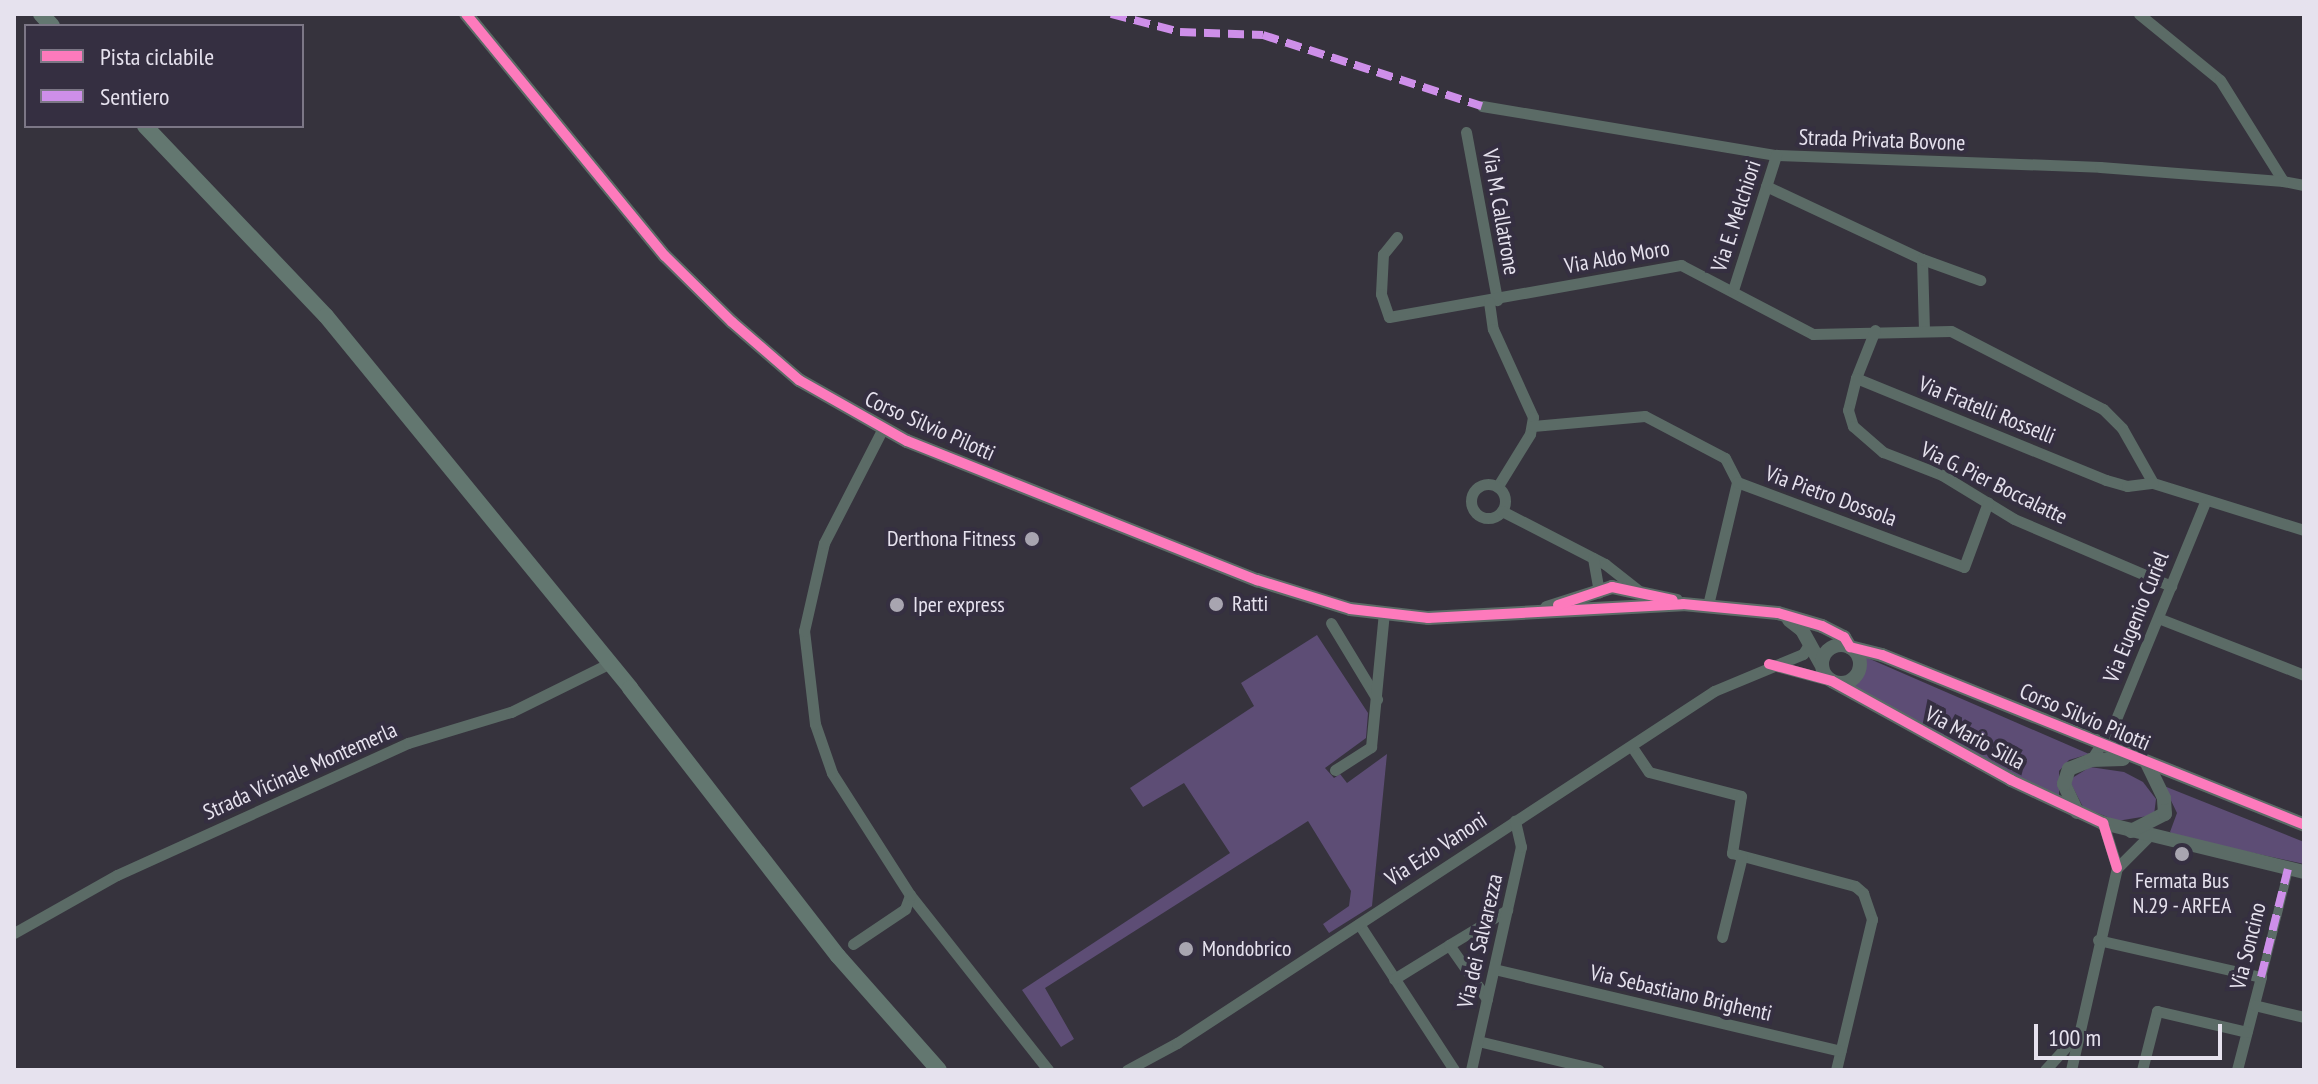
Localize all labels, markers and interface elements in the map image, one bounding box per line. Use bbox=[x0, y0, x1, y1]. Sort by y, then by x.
legend bbox=[24, 24, 304, 128]
text: Pista ciclabile bbox=[100, 41, 214, 72]
text: Sentiero bbox=[100, 81, 169, 112]
street label: Strada Privata Bovone bbox=[1798, 124, 1966, 156]
street label: Via M. Callatrone bbox=[1477, 146, 1525, 278]
street label: Via E. Melchiori bbox=[1705, 156, 1767, 276]
street label: Via Aldo Moro bbox=[1562, 235, 1672, 279]
street label: Via Fratelli Rosselli bbox=[1915, 371, 2059, 449]
street label: Corso Silvio Pilotti bbox=[861, 386, 999, 466]
street label: Via G. Pier Boccalatte bbox=[1916, 436, 2072, 530]
street label: Via Pietro Dossola bbox=[1762, 460, 1900, 532]
place label: Derthona Fitness bbox=[887, 526, 1016, 552]
marker: Derthona Fitness bbox=[1023, 530, 1041, 548]
street label: Via Eugenio Curiel bbox=[2098, 548, 2174, 686]
place label: Ratti bbox=[1232, 591, 1268, 617]
place label: Iper express bbox=[913, 592, 1005, 618]
marker: Ratti bbox=[1207, 595, 1225, 613]
marker: Iper express bbox=[888, 596, 906, 614]
street label: Corso Silvio Pilotti bbox=[2016, 678, 2154, 756]
street label: Via Mario Silla bbox=[1920, 701, 2030, 775]
street label: Strada Vicinale Montemerla bbox=[199, 716, 401, 826]
street label: Via Ezio Vanoni bbox=[1380, 806, 1492, 892]
marker: Fermata Bus N.29 - ARFEA bbox=[2173, 845, 2191, 863]
place label: Fermata Bus N.29 - ARFEA bbox=[2131, 867, 2233, 918]
street label: Via dei Salvarezza bbox=[1452, 871, 1508, 1011]
street label: Via Soncino bbox=[2224, 900, 2272, 992]
place label: Mondobrico bbox=[1202, 936, 1292, 962]
marker: Mondobrico bbox=[1177, 940, 1195, 958]
street label: Via Sebastiano Brighenti bbox=[1587, 959, 1775, 1027]
scale bar bbox=[2038, 1008, 2226, 1058]
text: 100 m bbox=[2048, 1022, 2101, 1053]

